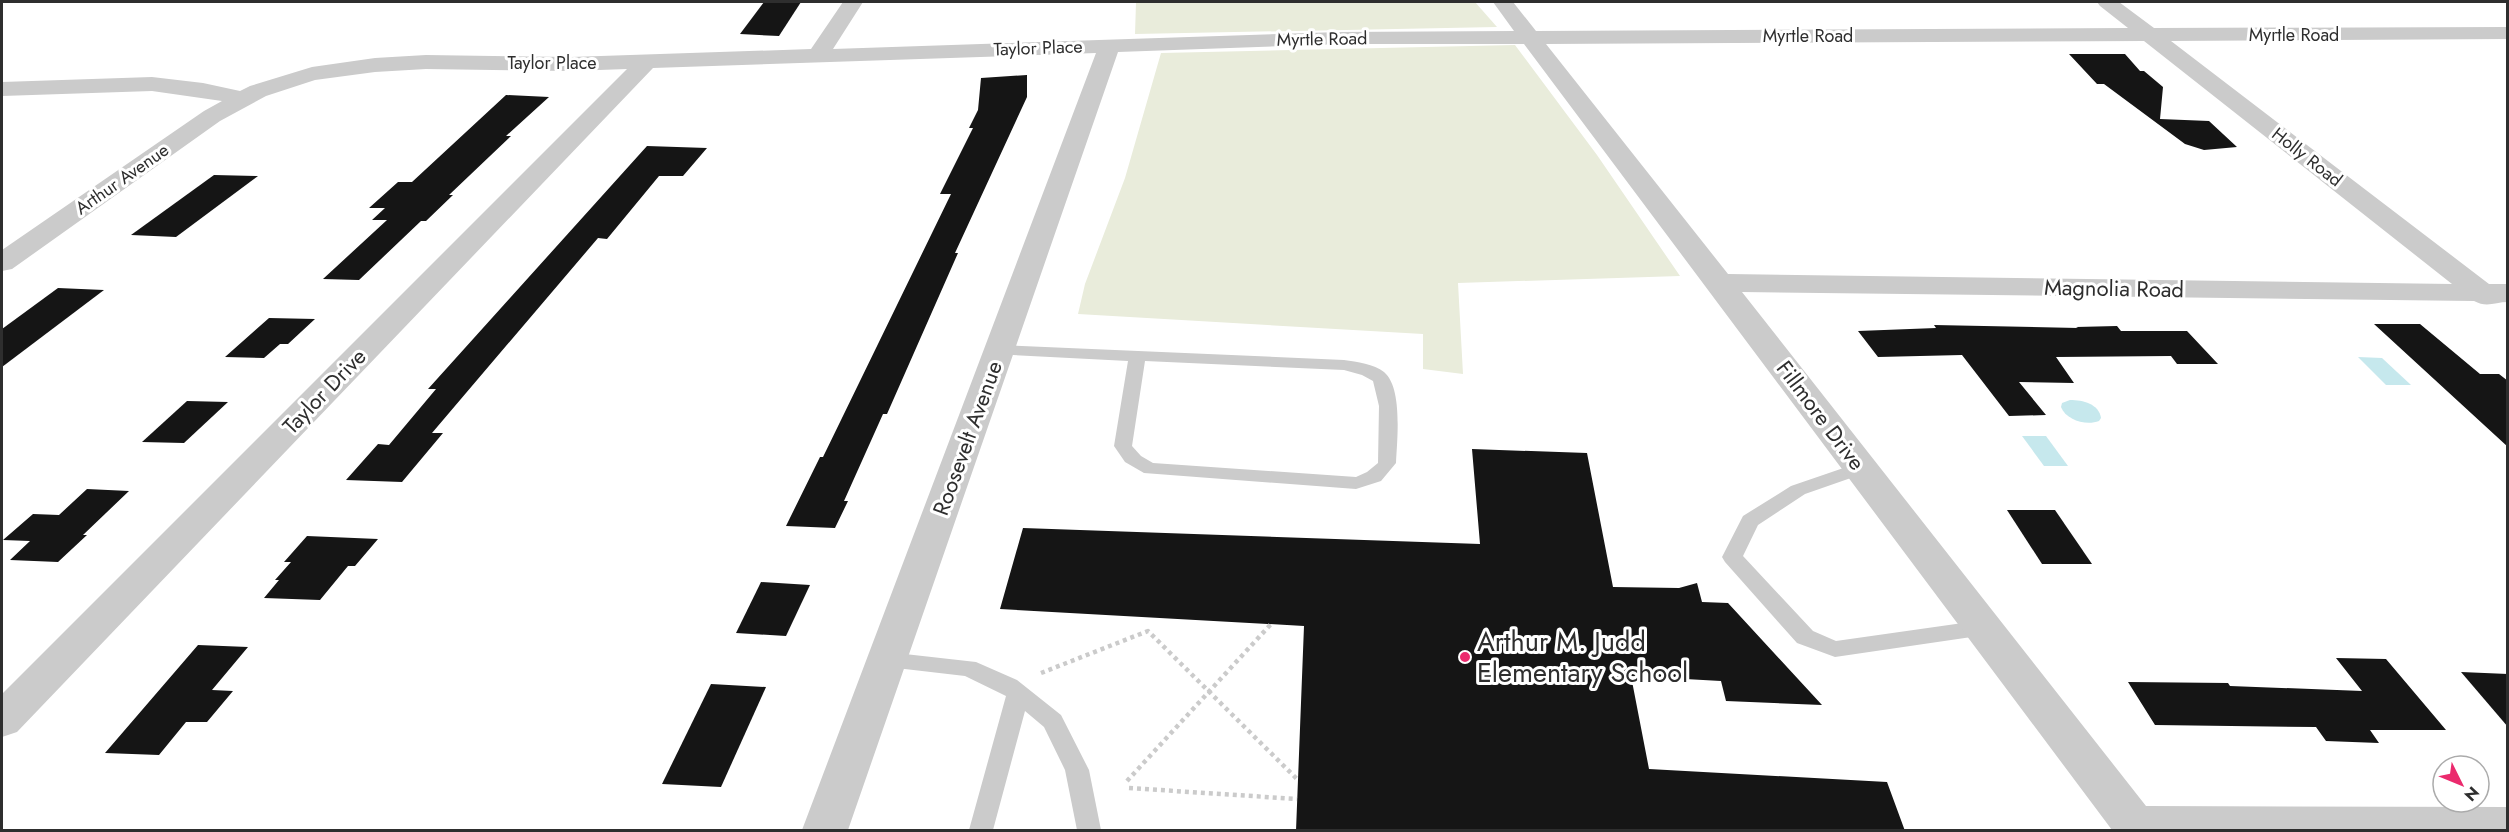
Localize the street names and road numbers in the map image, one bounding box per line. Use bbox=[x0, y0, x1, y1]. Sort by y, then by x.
street label: Myrtle Road bbox=[2249, 22, 2339, 48]
street label: Myrtle Road bbox=[1763, 23, 1853, 49]
street label: Myrtle Road bbox=[1276, 25, 1368, 53]
street label: Taylor Place bbox=[993, 33, 1083, 63]
street label: Taylor Place bbox=[507, 50, 597, 76]
street label: Holly Road bbox=[2266, 121, 2348, 193]
street label: Arthur Avenue bbox=[70, 137, 174, 221]
street label: Magnolia Road bbox=[2044, 271, 2184, 305]
street label: Taylor Drive bbox=[275, 341, 373, 441]
street label: Fillmore Drive bbox=[1769, 353, 1873, 477]
street label: Roosevelt Avenue bbox=[924, 356, 1010, 520]

